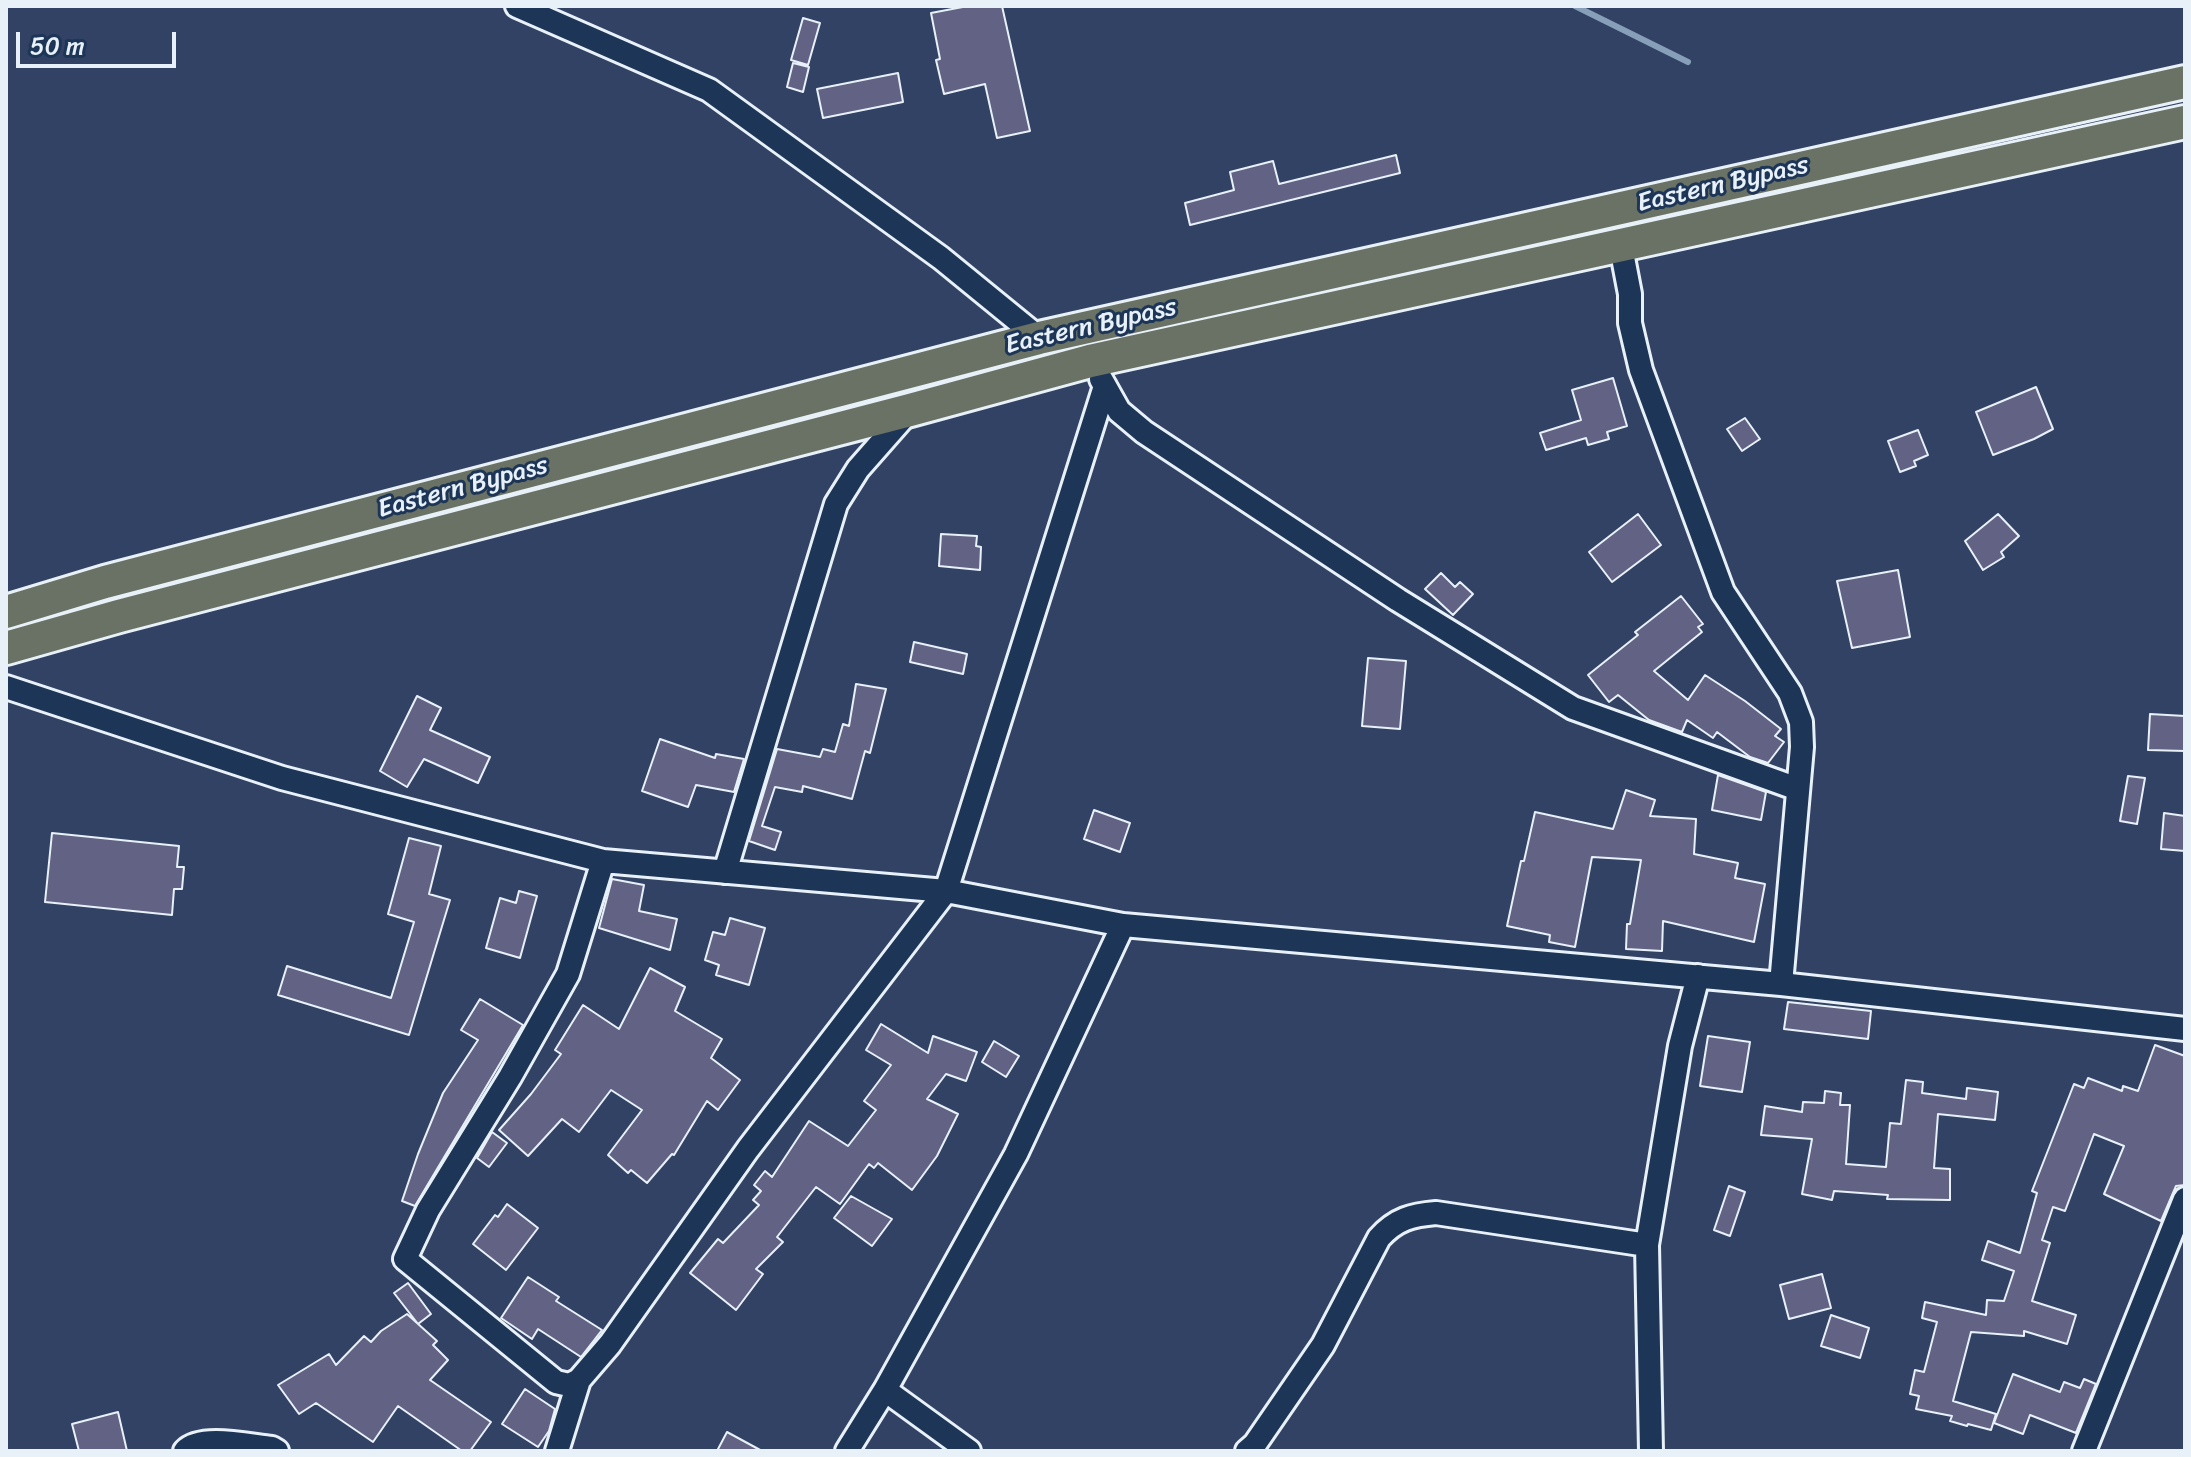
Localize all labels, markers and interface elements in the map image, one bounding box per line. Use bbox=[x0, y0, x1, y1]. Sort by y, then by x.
scale bar bbox=[20, 16, 180, 66]
text: 50 m bbox=[30, 25, 85, 67]
street label: Eastern Bypass bbox=[1634, 150, 1812, 220]
street label: Eastern Bypass bbox=[1002, 292, 1180, 362]
street label: Eastern Bypass bbox=[374, 450, 552, 526]

